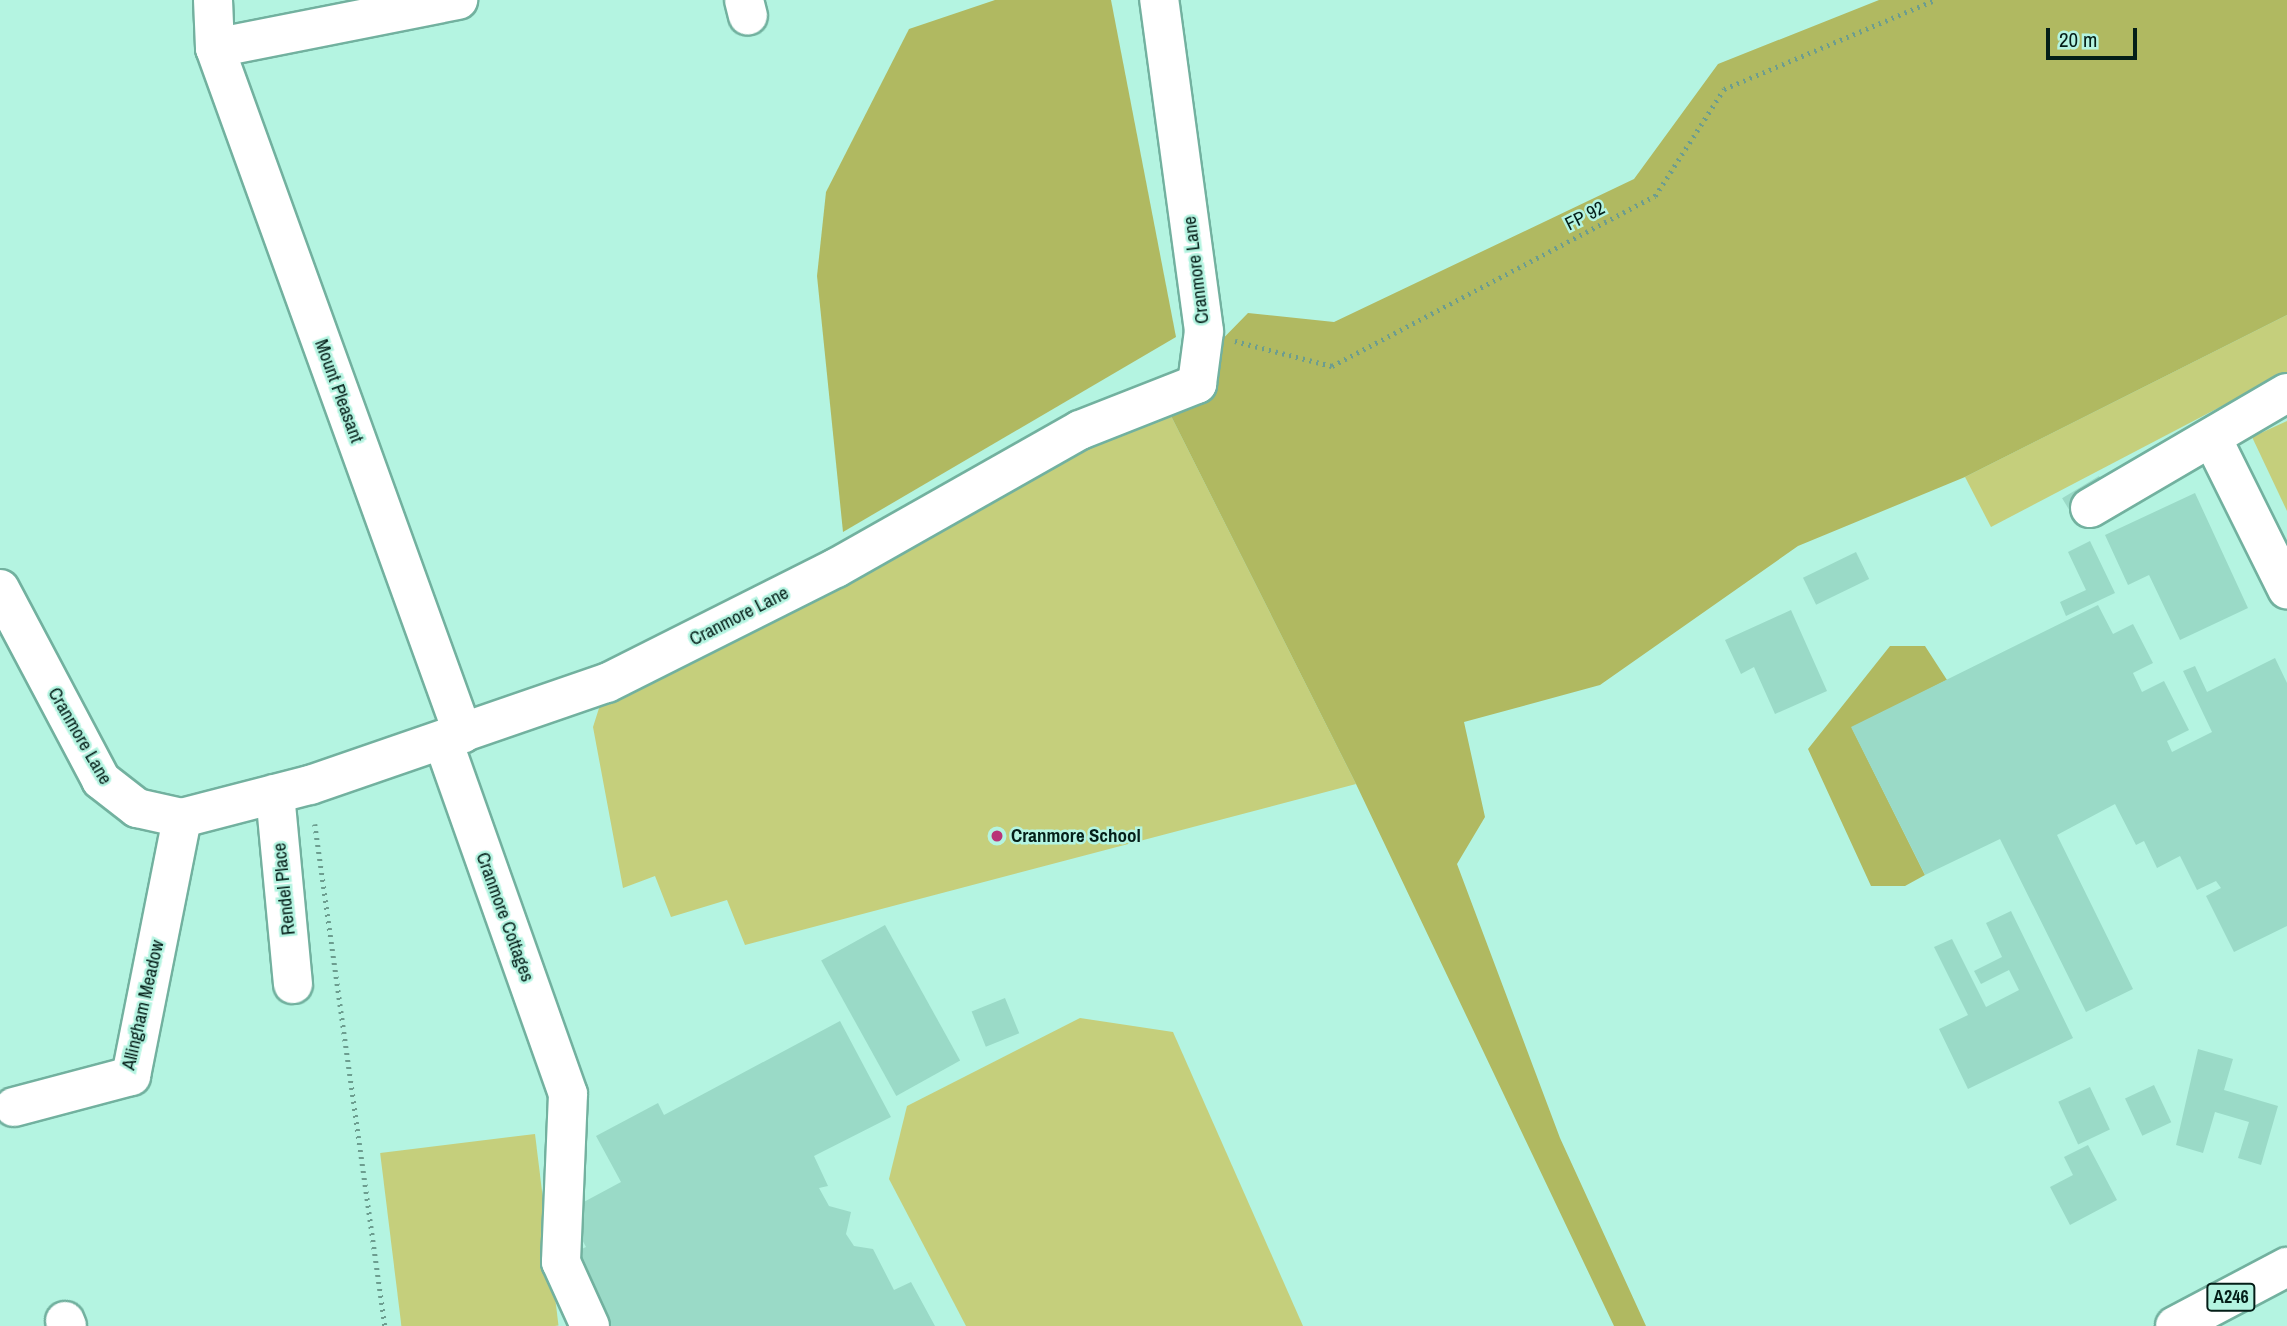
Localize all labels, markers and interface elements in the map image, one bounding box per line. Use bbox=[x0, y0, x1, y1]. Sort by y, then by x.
scale bar bbox=[2049, 14, 2140, 58]
text: 20 m bbox=[2059, 25, 2097, 54]
street label: FP 92 bbox=[1561, 196, 1609, 236]
street label: Cranmore Lane bbox=[1178, 215, 1214, 325]
street label: Mount Pleasant bbox=[310, 336, 368, 446]
street label: Cranmore Lane bbox=[686, 581, 792, 651]
street label: Cranmore Lane bbox=[43, 683, 117, 789]
place label: Cranmore School bbox=[1011, 825, 1141, 847]
marker: Cranmore School bbox=[989, 828, 1005, 844]
street label: Rendel Place bbox=[268, 842, 300, 936]
street label: Cranmore Cottages bbox=[471, 849, 539, 985]
street label: Allingham Meadow bbox=[117, 938, 169, 1072]
road number: A246 bbox=[2205, 1282, 2257, 1312]

